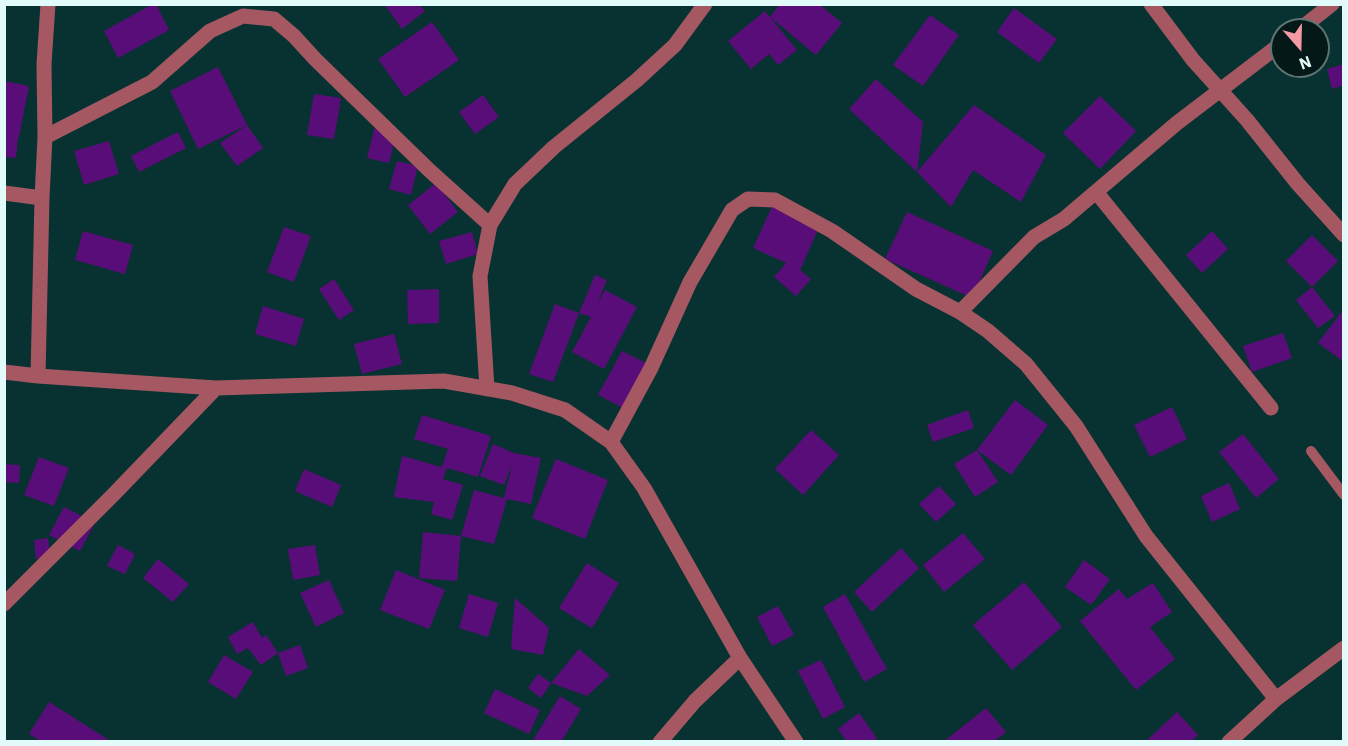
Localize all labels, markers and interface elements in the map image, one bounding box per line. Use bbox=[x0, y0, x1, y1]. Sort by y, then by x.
north arrow bbox=[1270, 18, 1330, 78]
text: N bbox=[1297, 52, 1314, 74]

